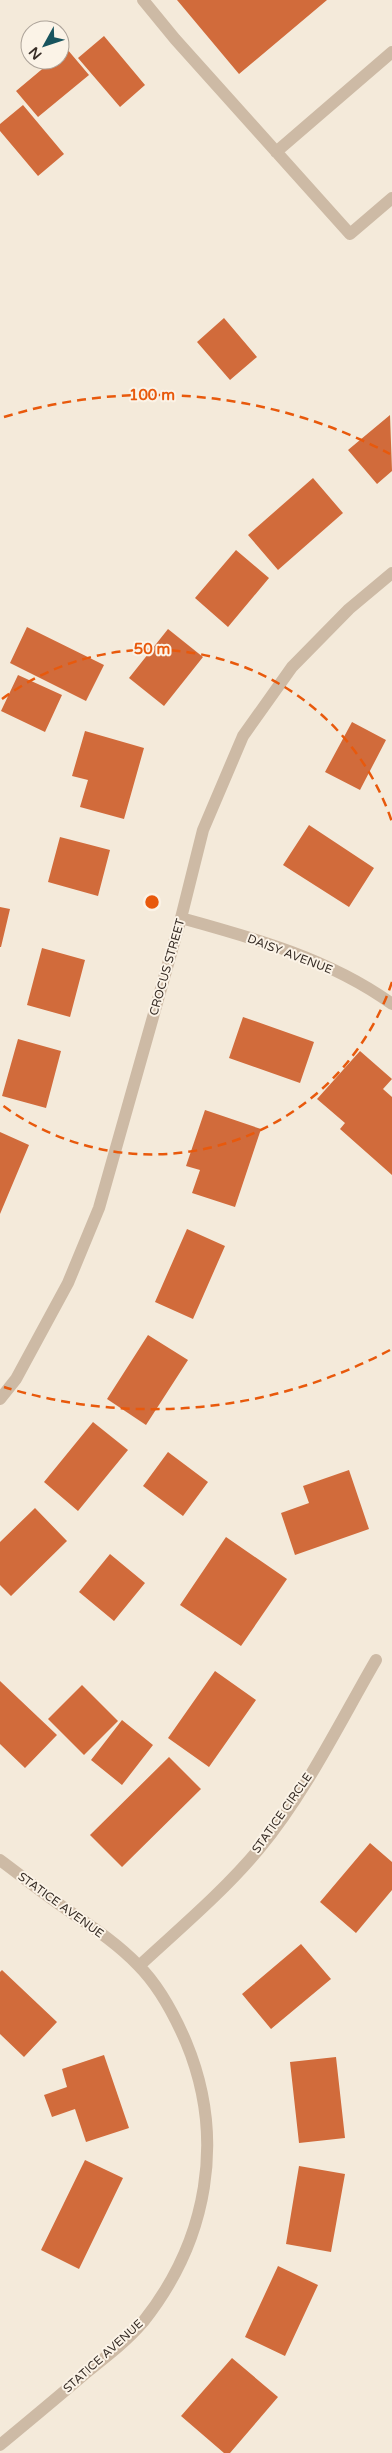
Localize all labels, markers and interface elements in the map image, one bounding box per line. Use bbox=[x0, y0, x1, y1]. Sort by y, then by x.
north arrow bbox=[20, 20, 70, 70]
text: N bbox=[25, 43, 46, 63]
text: 100 m bbox=[129, 386, 175, 404]
text: 50 m bbox=[134, 640, 170, 658]
centre of rings bbox=[143, 893, 161, 911]
street label: CROCUS STREET bbox=[146, 916, 188, 1017]
street label: DAISY AVENUE bbox=[245, 931, 335, 977]
street label: STATICE CIRCLE bbox=[249, 1770, 315, 1856]
street label: STATICE AVENUE bbox=[15, 1869, 107, 1941]
street label: STATICE AVENUE bbox=[60, 2316, 146, 2395]

